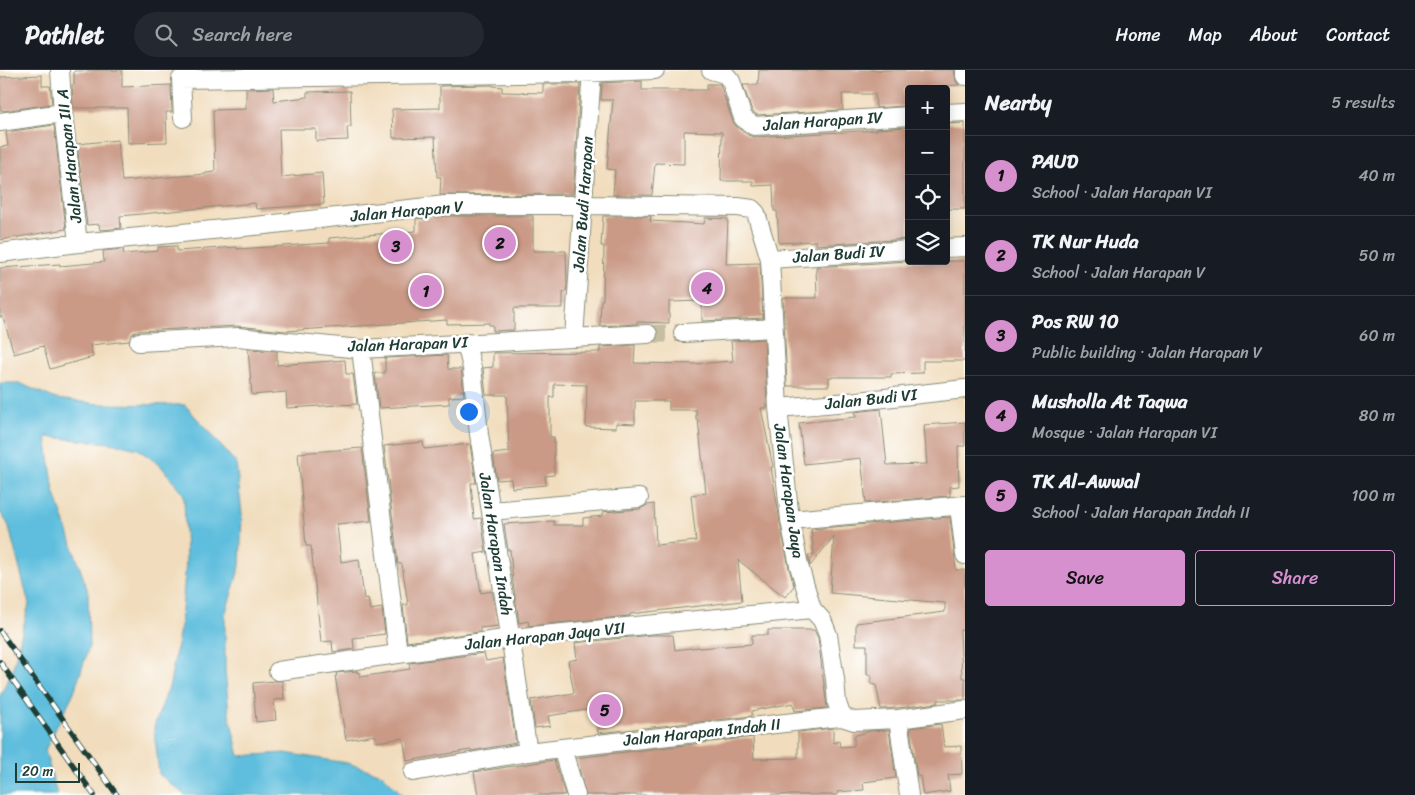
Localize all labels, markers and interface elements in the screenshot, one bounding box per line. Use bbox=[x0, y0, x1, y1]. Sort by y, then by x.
search box bbox=[134, 12, 484, 57]
text: Pathlet bbox=[25, 14, 104, 56]
text: Search here bbox=[192, 18, 292, 51]
text: Home bbox=[1116, 19, 1161, 51]
text: Map bbox=[1189, 19, 1222, 51]
text: About bbox=[1250, 19, 1298, 51]
text: Contact bbox=[1326, 19, 1390, 51]
icon: search bbox=[152, 21, 180, 49]
text: Nearby bbox=[985, 84, 1051, 122]
map controls bbox=[905, 85, 950, 265]
button: + bbox=[905, 85, 950, 130]
street label: Jalan Harapan III A bbox=[48, 87, 91, 226]
text: 5 results bbox=[1331, 88, 1395, 117]
street label: Jalan Harapan IV bbox=[761, 102, 884, 140]
button: − bbox=[905, 130, 950, 175]
street label: Jalan Budi Harapan bbox=[564, 135, 602, 274]
text: PAUD bbox=[1032, 145, 1078, 178]
text: 1 bbox=[998, 161, 1004, 190]
text: 40 m bbox=[1358, 161, 1395, 190]
button: locate bbox=[905, 175, 950, 220]
text: School · Jalan Harapan VI bbox=[1032, 178, 1212, 207]
street label: Jalan Harapan V bbox=[348, 192, 465, 230]
button: layers bbox=[905, 220, 950, 265]
pin: 2 bbox=[484, 224, 516, 262]
text: TK Nur Huda bbox=[1032, 225, 1139, 258]
pin: 3 bbox=[380, 227, 412, 265]
street label: Jalan Budi IV bbox=[791, 236, 887, 272]
text: 2 bbox=[996, 241, 1006, 270]
text: 50 m bbox=[1359, 241, 1395, 270]
text: School · Jalan Harapan V bbox=[1032, 258, 1205, 287]
pin: 4 bbox=[691, 269, 723, 307]
pin: 1 bbox=[410, 272, 442, 310]
text: Pos RW 10 bbox=[1032, 305, 1119, 338]
text: 3 bbox=[997, 321, 1005, 350]
text: 60 m bbox=[1359, 321, 1395, 350]
street label: Jalan Harapan VI bbox=[347, 327, 470, 361]
text: Public building · Jalan Harapan V bbox=[1032, 338, 1262, 367]
street label: Jalan Budi VI bbox=[822, 380, 920, 418]
text: Musholla At Taqwa bbox=[1032, 385, 1187, 418]
your location bbox=[456, 399, 482, 425]
text: 4 bbox=[996, 401, 1006, 430]
text: 80 m bbox=[1359, 401, 1395, 430]
text: Mosque · Jalan Harapan VI bbox=[1032, 418, 1217, 447]
street label: Jalan Harapan Jaya bbox=[765, 421, 813, 560]
text: TK Al-Awwal bbox=[1032, 465, 1139, 498]
street label: Jalan Harapan Indah bbox=[470, 470, 522, 617]
text: 5 bbox=[996, 481, 1006, 510]
text: 100 m bbox=[1351, 481, 1395, 510]
text: School · Jalan Harapan Indah II bbox=[1032, 498, 1250, 527]
button: Save bbox=[985, 550, 1185, 606]
button: Share bbox=[1195, 550, 1395, 606]
street label: Jalan Harapan Jaya VII bbox=[463, 613, 627, 659]
pin: 5 bbox=[589, 691, 621, 729]
street label: Jalan Harapan Indah II bbox=[621, 709, 782, 755]
text: 20 m bbox=[22, 759, 53, 784]
scale bar bbox=[15, 760, 80, 783]

